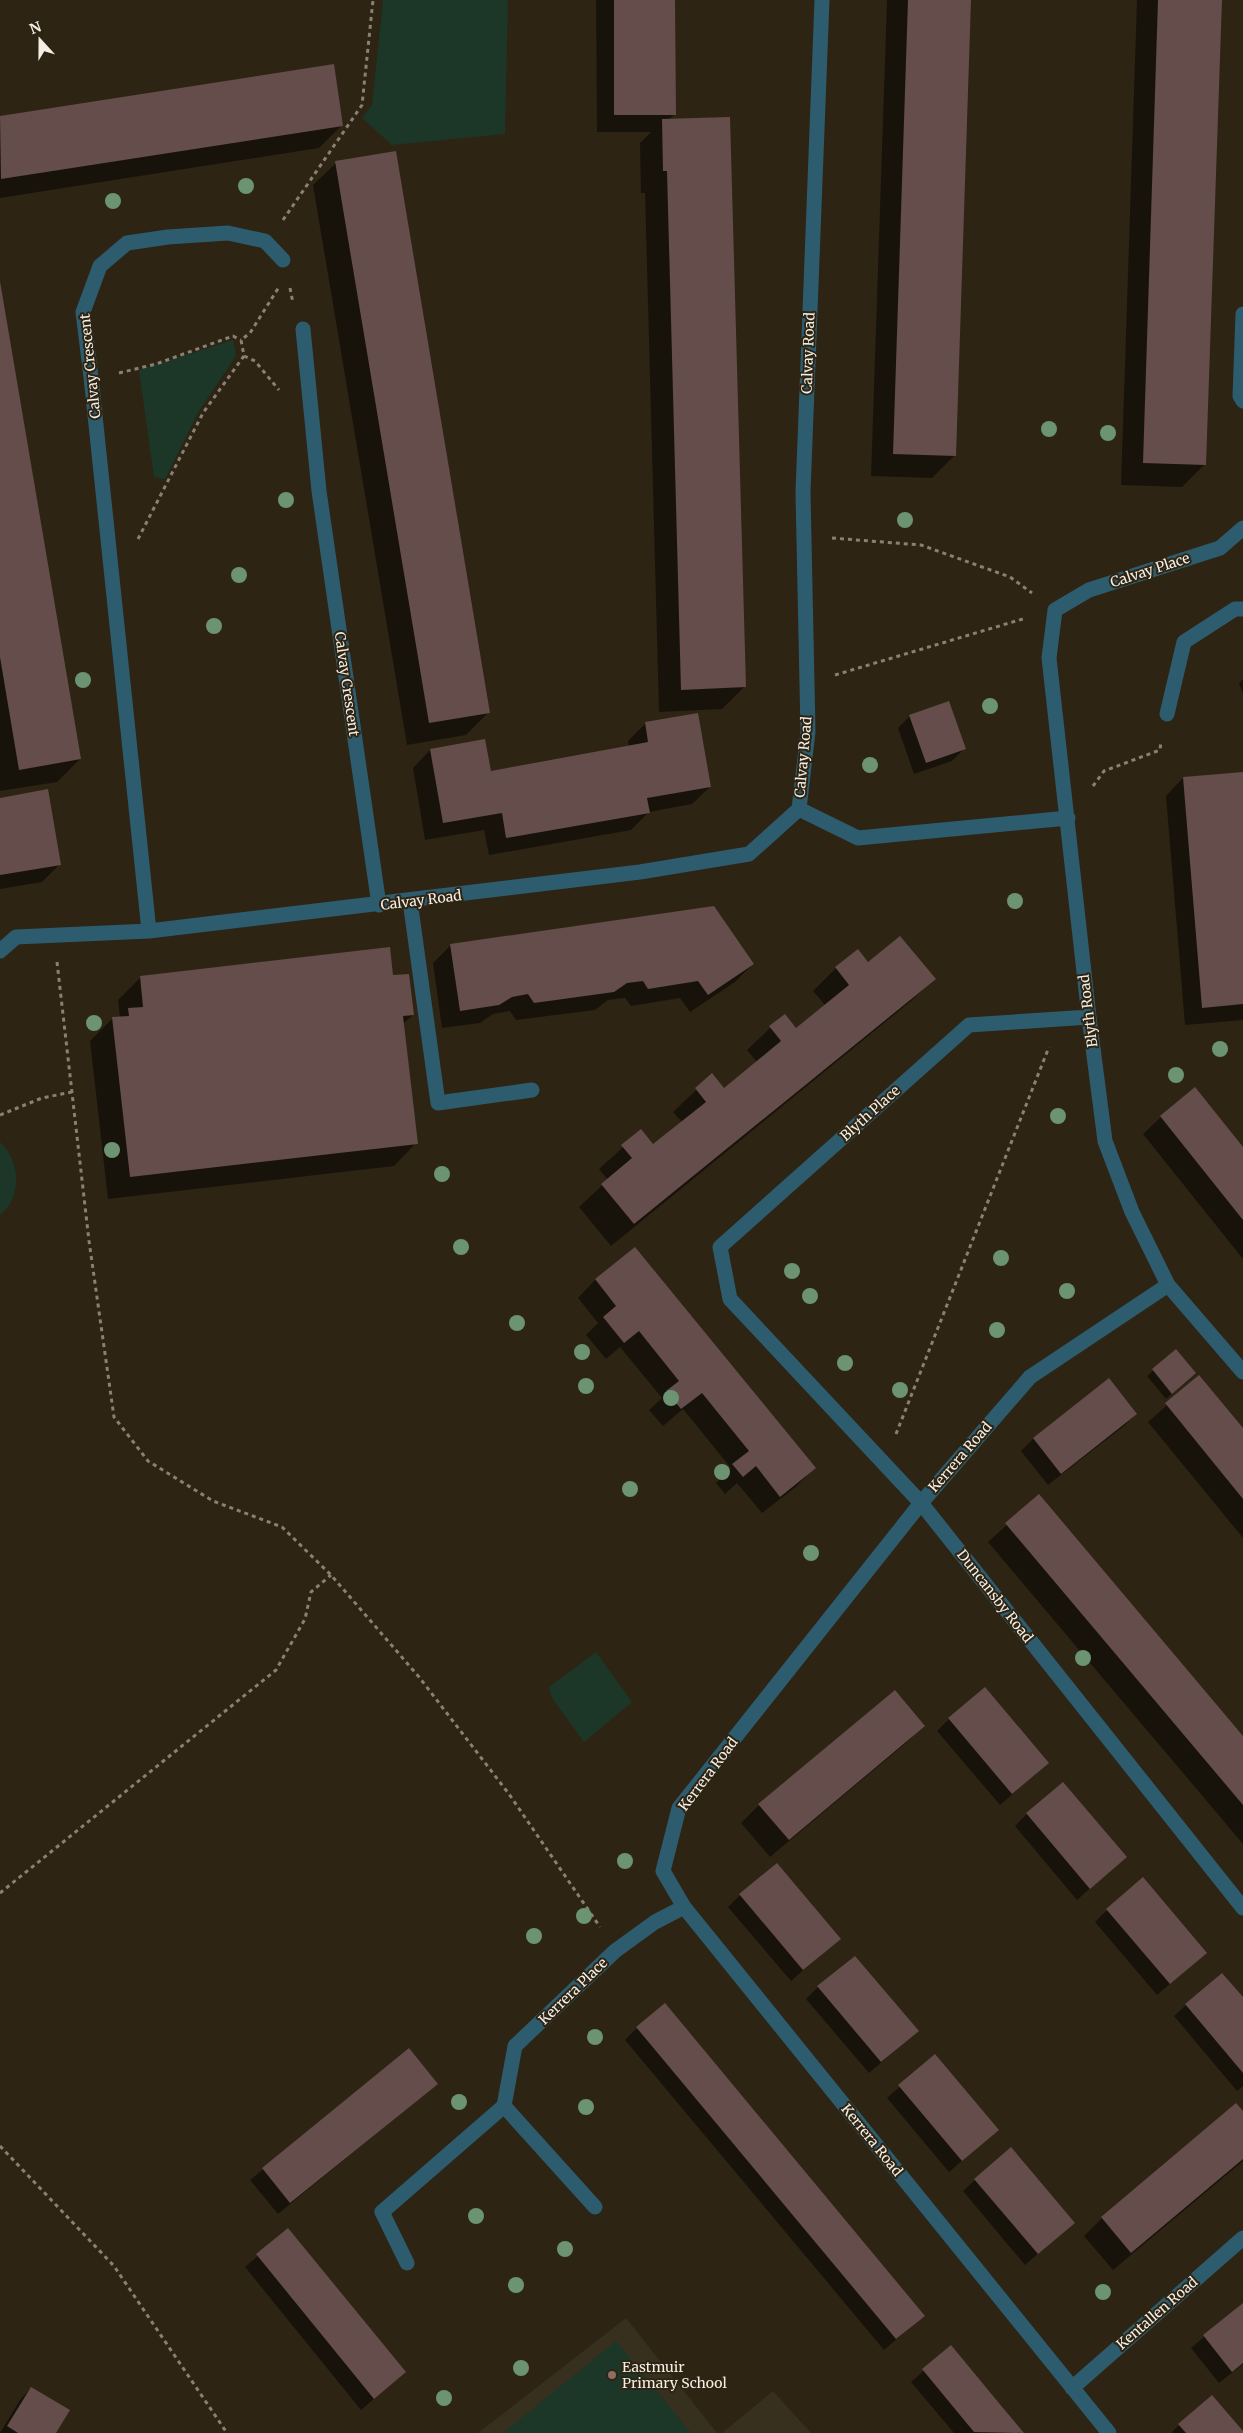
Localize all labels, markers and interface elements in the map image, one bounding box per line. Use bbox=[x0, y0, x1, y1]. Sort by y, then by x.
north arrow bbox=[15, 15, 65, 65]
text: N bbox=[27, 17, 44, 38]
street label: Calvay Road bbox=[798, 311, 818, 394]
street label: Calvay Crescent bbox=[75, 312, 104, 419]
street label: Calvay Place bbox=[1108, 549, 1192, 591]
street label: Calvay Crescent bbox=[331, 630, 363, 738]
street label: Calvay Road bbox=[790, 715, 816, 798]
street label: Calvay Road bbox=[379, 886, 463, 914]
street label: Blyth Road bbox=[1075, 973, 1101, 1049]
street label: Blyth Place bbox=[836, 1081, 904, 1145]
street label: Kerrera Road bbox=[924, 1418, 996, 1496]
street label: Duncansby Road bbox=[953, 1546, 1037, 1647]
street label: Kerrera Road bbox=[674, 1733, 742, 1814]
street label: Kerrera Place bbox=[535, 1954, 611, 2028]
street label: Kerrera Road bbox=[837, 2100, 907, 2180]
street label: Kentallen Road bbox=[1113, 2272, 1202, 2353]
place label: Eastmuir Primary School bbox=[622, 2358, 727, 2392]
marker: Eastmuir Primary School bbox=[606, 2369, 618, 2381]

